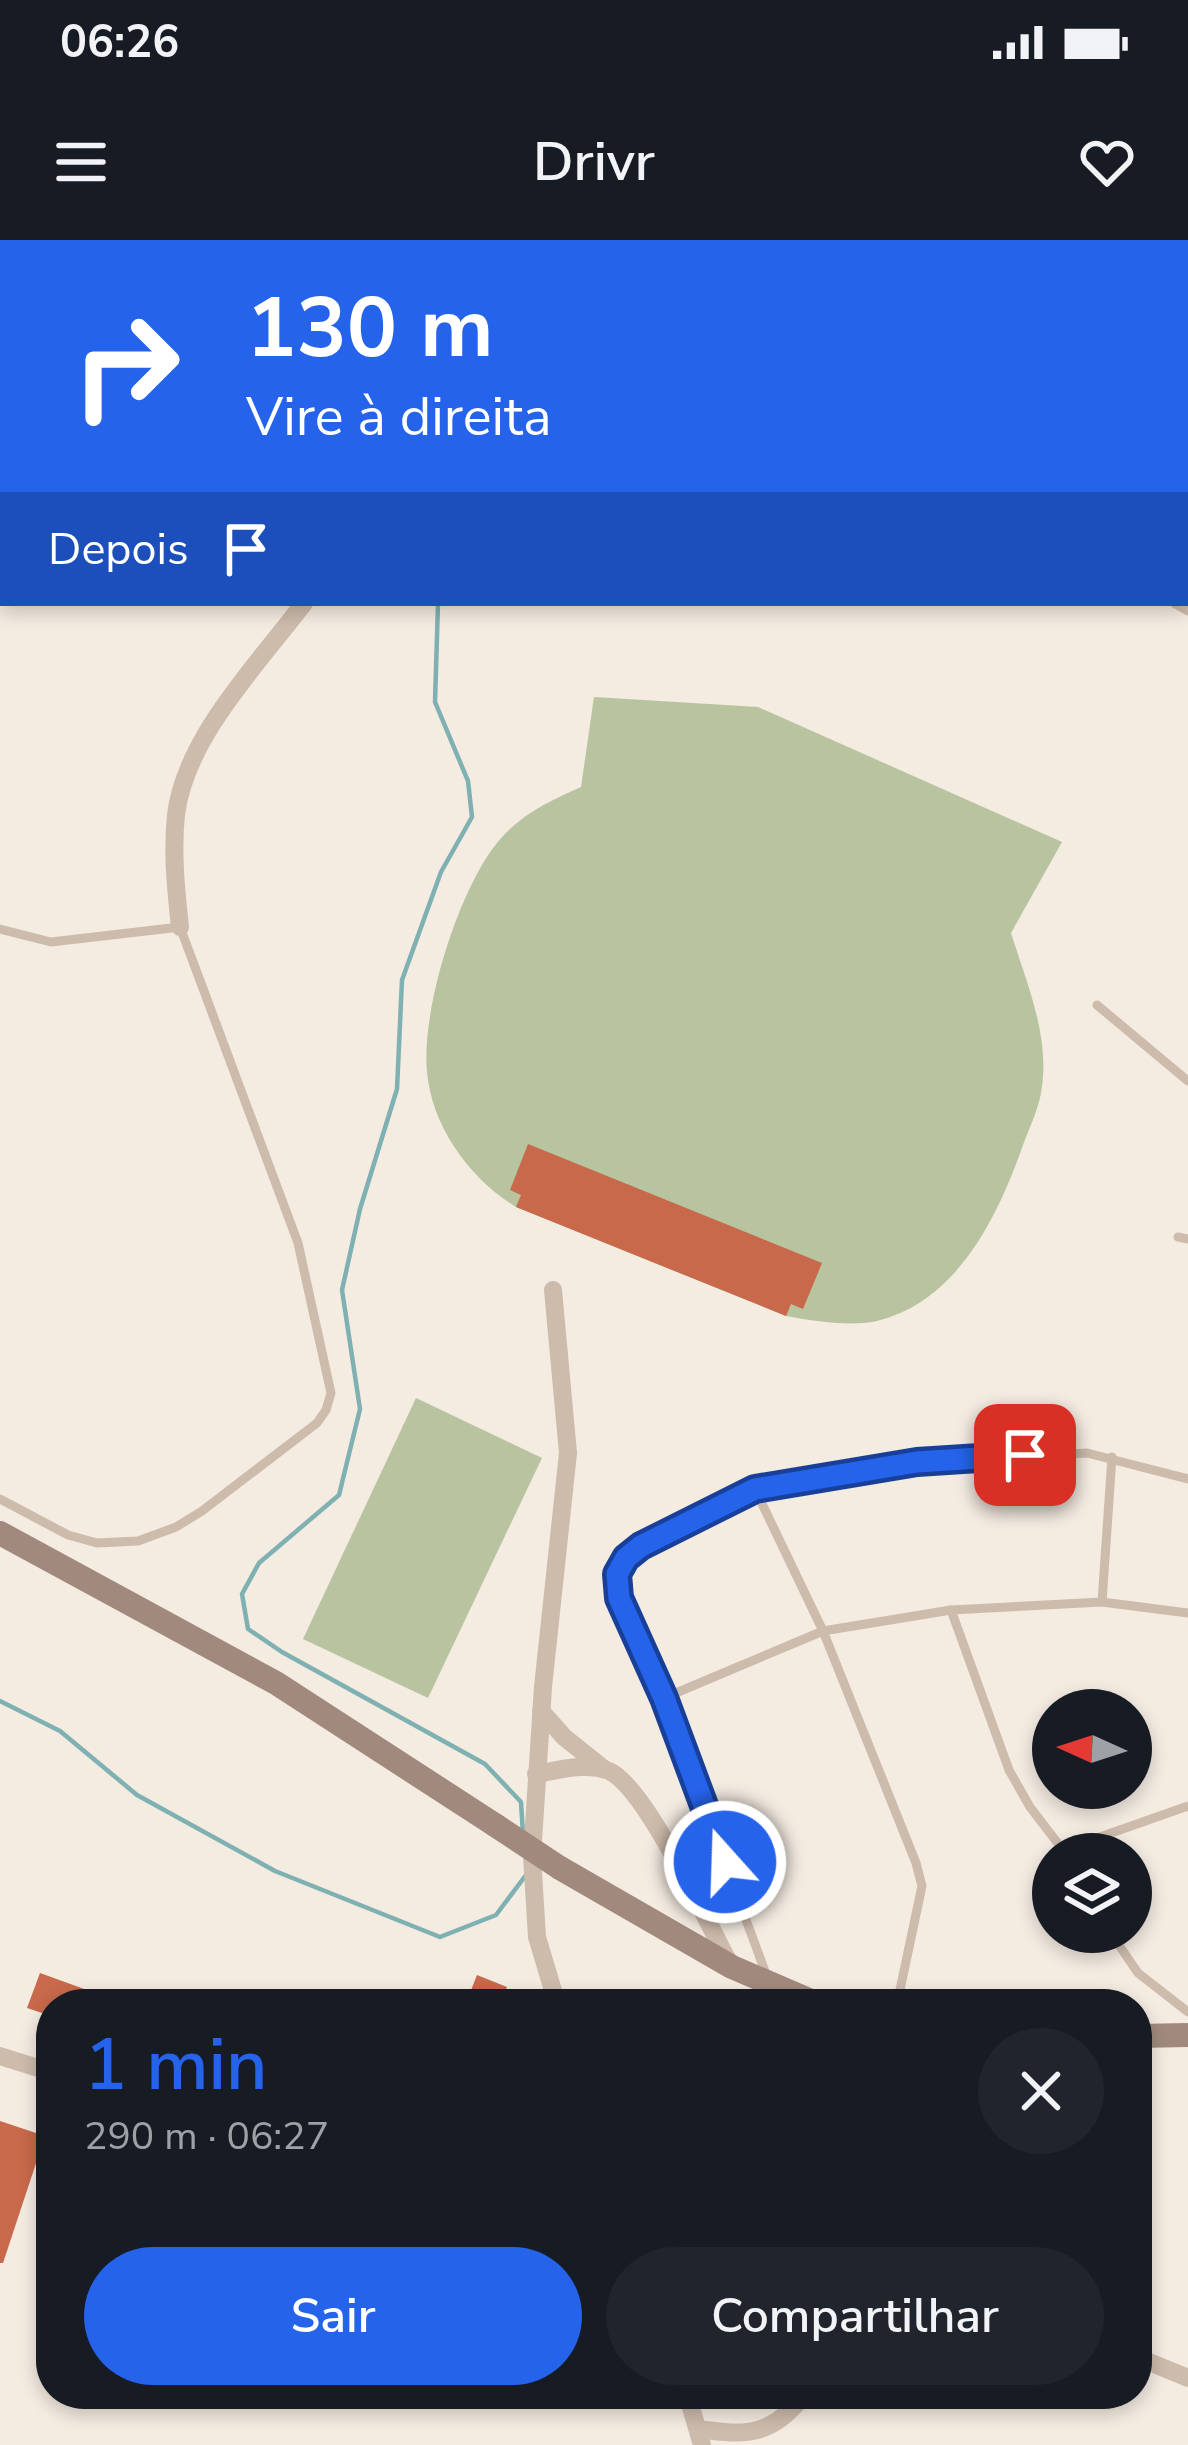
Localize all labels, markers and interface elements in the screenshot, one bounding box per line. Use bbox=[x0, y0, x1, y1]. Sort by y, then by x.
text: 06:26 bbox=[60, 12, 179, 73]
text: Drivr bbox=[533, 125, 655, 199]
icon: menu bbox=[48, 129, 114, 195]
icon: heart bbox=[1074, 129, 1140, 195]
text: 130 m bbox=[246, 271, 494, 386]
icon: right bbox=[48, 288, 204, 444]
text: Vire à direita bbox=[246, 380, 552, 454]
icon: arrive bbox=[213, 516, 279, 582]
text: Depois bbox=[48, 519, 189, 580]
pin bbox=[974, 1404, 1076, 1506]
icon: arrive bbox=[992, 1422, 1058, 1488]
north arrow bbox=[1032, 1689, 1152, 1809]
map controls bbox=[1032, 1689, 1152, 1953]
position arrow bbox=[662, 1799, 788, 1925]
button: layers bbox=[1032, 1833, 1152, 1953]
text: 1 min bbox=[84, 2016, 267, 2114]
button: close bbox=[978, 2028, 1104, 2154]
text: 290 m · 06:27 bbox=[84, 2110, 329, 2163]
button: Sair bbox=[84, 2247, 582, 2385]
button: Compartilhar bbox=[606, 2247, 1104, 2385]

